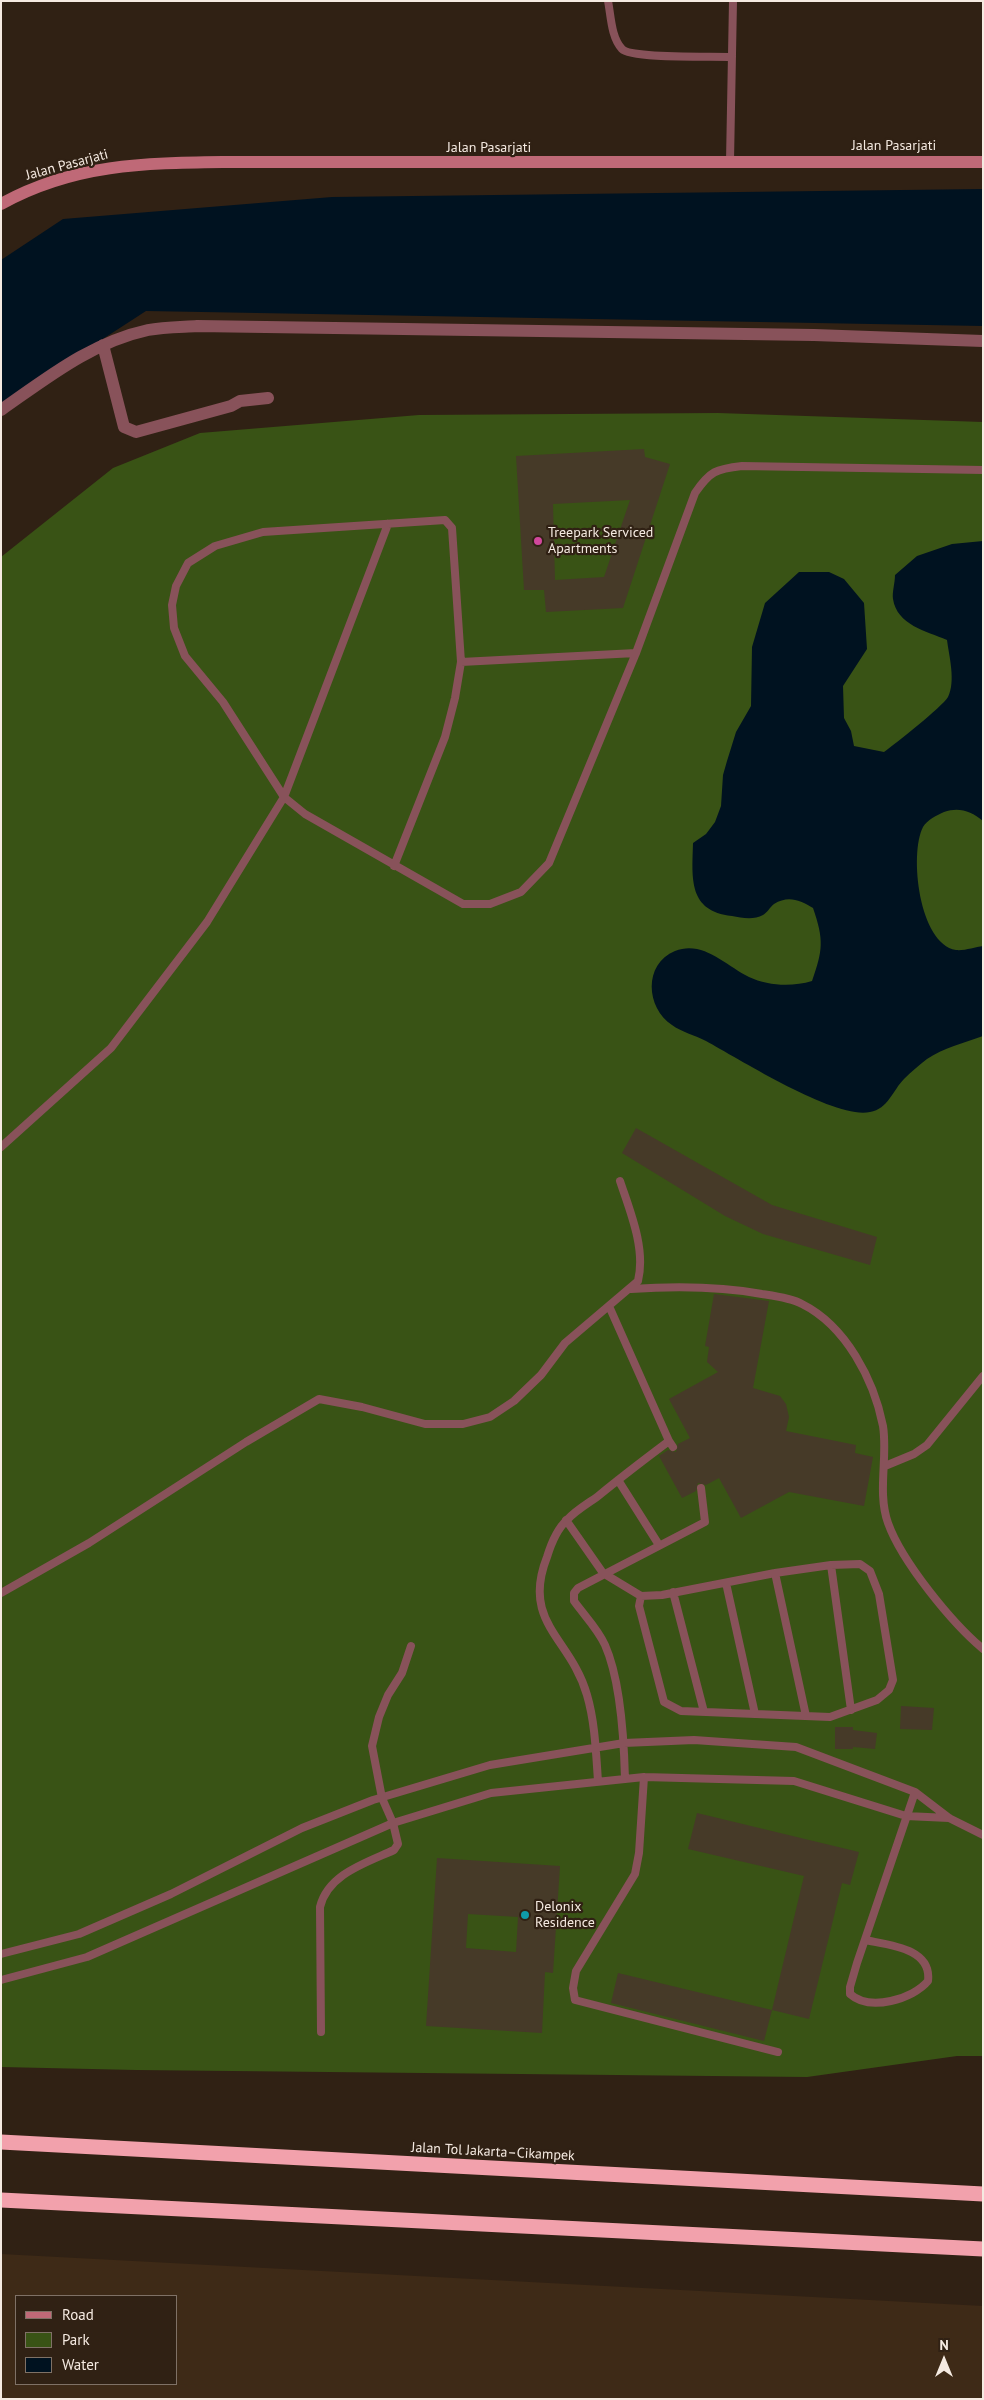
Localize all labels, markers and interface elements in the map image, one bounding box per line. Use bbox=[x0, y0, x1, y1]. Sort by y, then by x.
street label: Jalan Pasarjati bbox=[852, 138, 936, 154]
street label: Jalan Pasarjati bbox=[447, 140, 531, 156]
street label: Jalan Pasarjati bbox=[24, 146, 110, 184]
place label: Treepark Serviced Apartments bbox=[548, 525, 653, 558]
marker: Treepark Serviced Apartments bbox=[532, 535, 544, 547]
place label: Delonix Residence bbox=[535, 1899, 595, 1931]
marker: Delonix Residence bbox=[519, 1909, 531, 1921]
street label: Jalan Tol Jakarta–Cikampek bbox=[411, 2139, 575, 2165]
legend bbox=[15, 2295, 178, 2385]
text: Road bbox=[62, 2305, 94, 2324]
text: Park bbox=[62, 2330, 90, 2349]
north arrow bbox=[919, 2335, 969, 2385]
text: N bbox=[939, 2336, 949, 2354]
text: Water bbox=[62, 2355, 99, 2374]

